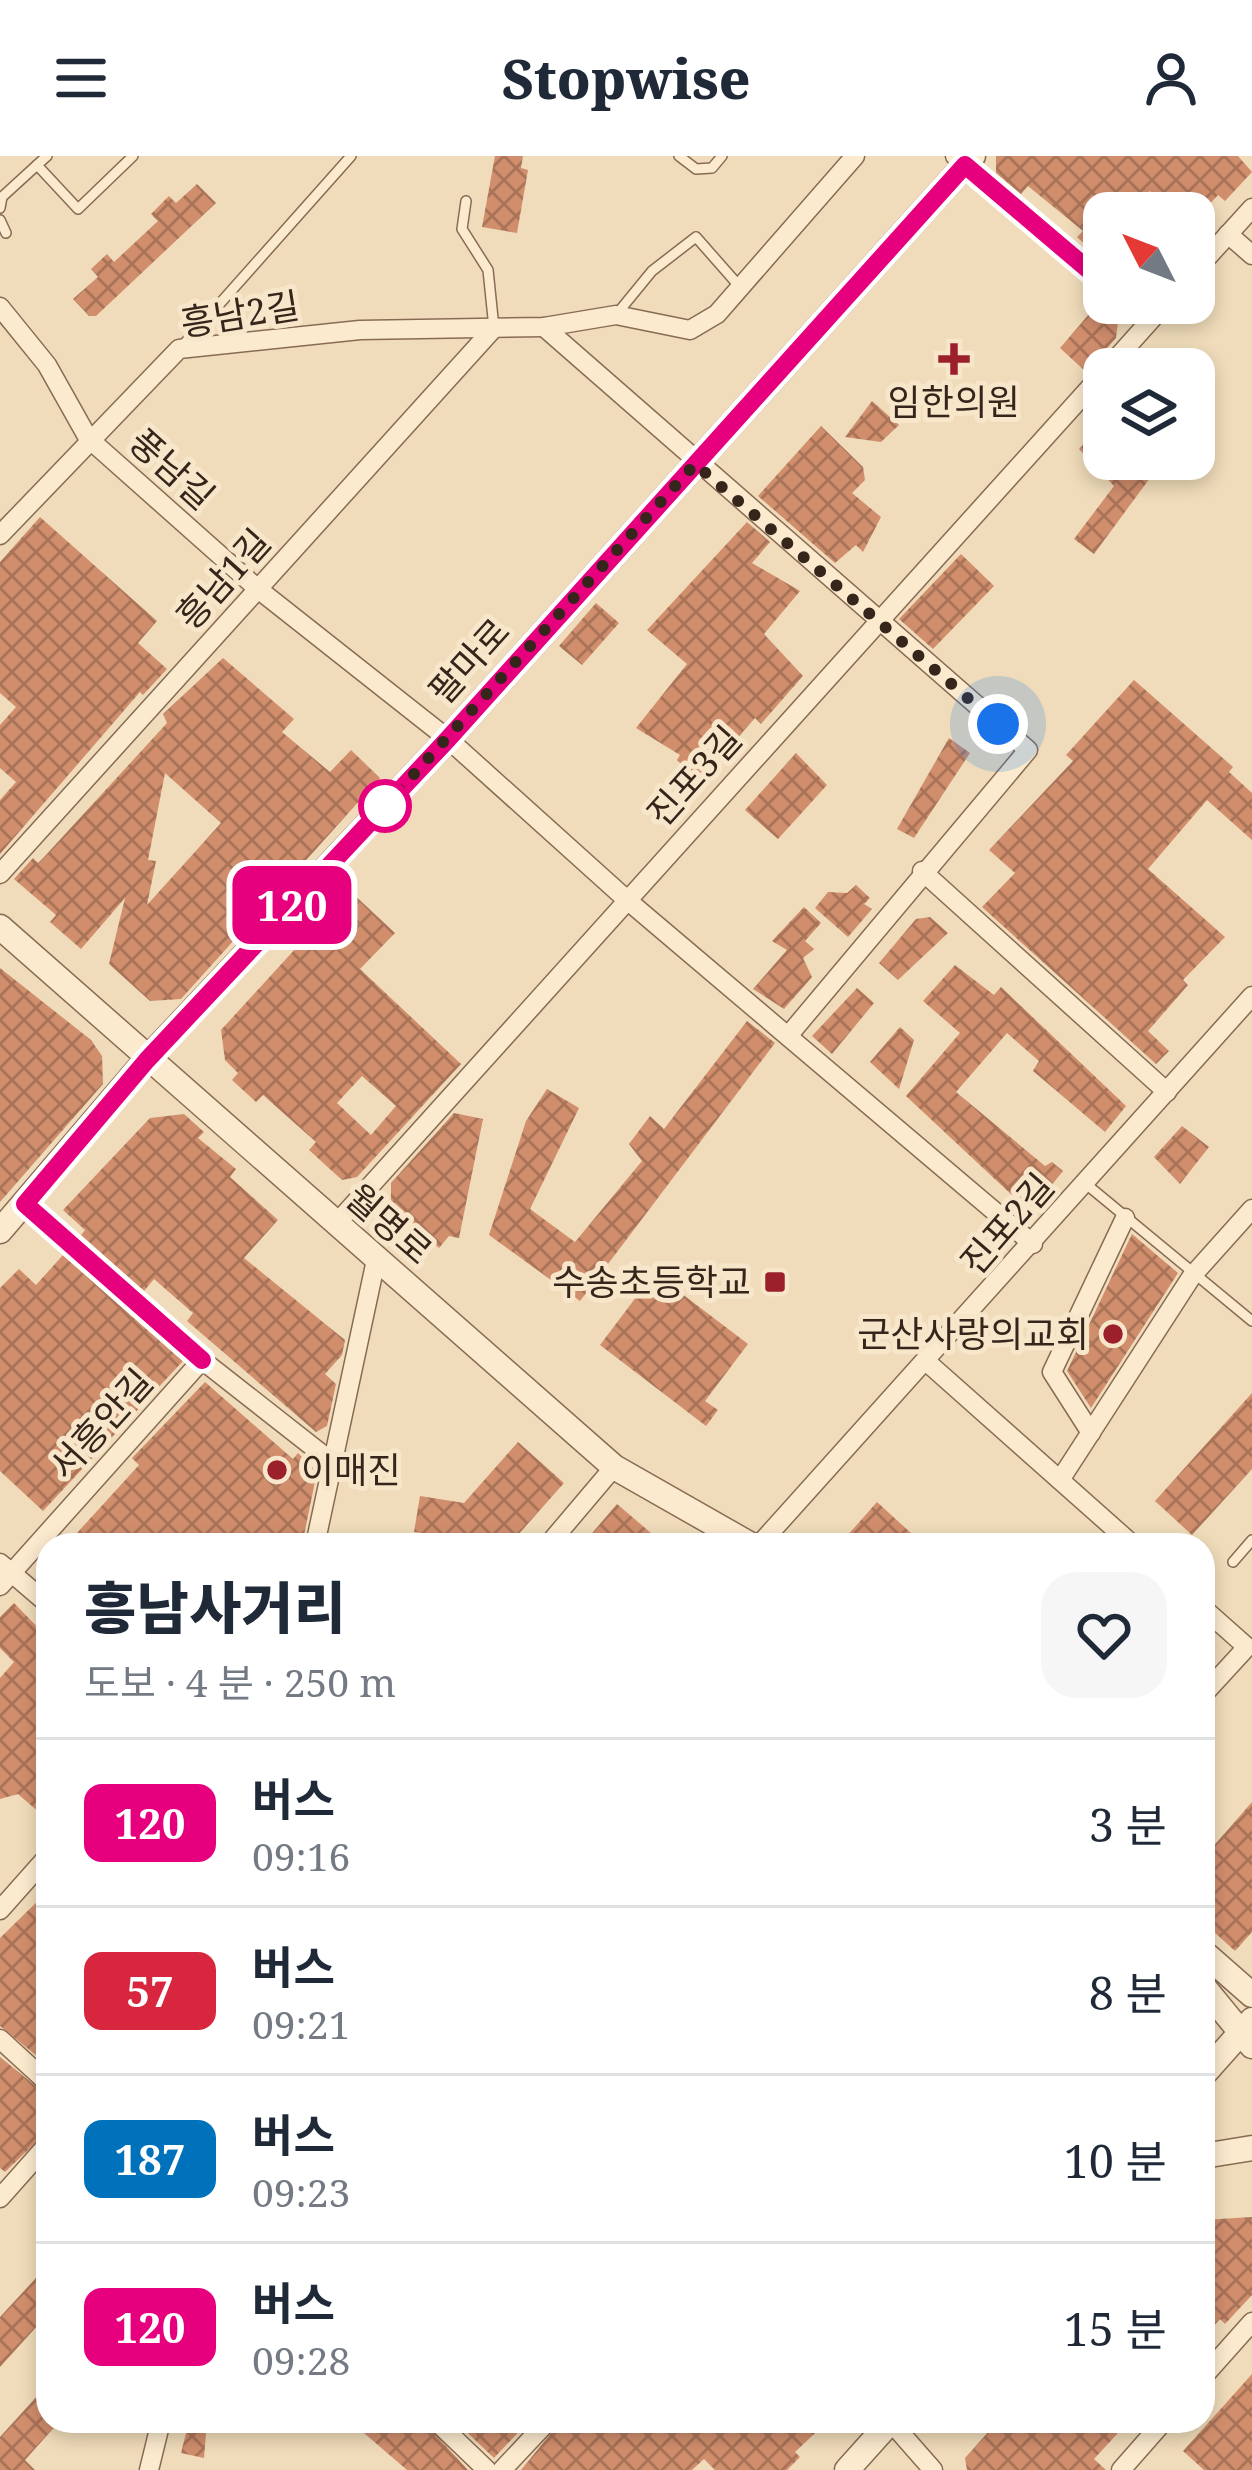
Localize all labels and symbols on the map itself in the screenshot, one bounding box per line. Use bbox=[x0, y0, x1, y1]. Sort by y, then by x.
north arrow bbox=[1083, 192, 1215, 324]
street label: 흥남2길 bbox=[177, 280, 303, 347]
marker: 임한의원 bbox=[938, 343, 970, 375]
place label: 임한의원 bbox=[888, 377, 1020, 426]
street label: 풍남길 bbox=[119, 417, 226, 520]
street label: 흥남1길 bbox=[164, 518, 281, 639]
street label: 팔마로 bbox=[417, 607, 520, 714]
your location bbox=[968, 694, 1028, 754]
street label: 진포3길 bbox=[635, 715, 752, 836]
unlabelled marker bbox=[360, 781, 410, 831]
line badge: 120 bbox=[223, 866, 361, 944]
street label: 진포2길 bbox=[949, 1163, 1064, 1285]
street label: 월명로 bbox=[336, 1173, 443, 1275]
place label: 수송초등학교 bbox=[552, 1257, 751, 1306]
marker: 수송초등학교 bbox=[762, 1269, 788, 1295]
place label: 군산사랑의교회 bbox=[857, 1309, 1089, 1358]
marker: 군산사랑의교회 bbox=[1100, 1321, 1126, 1347]
street label: 서흥안길 bbox=[38, 1358, 163, 1489]
place label: 이매진 bbox=[301, 1445, 400, 1494]
marker: 이매진 bbox=[264, 1457, 290, 1483]

